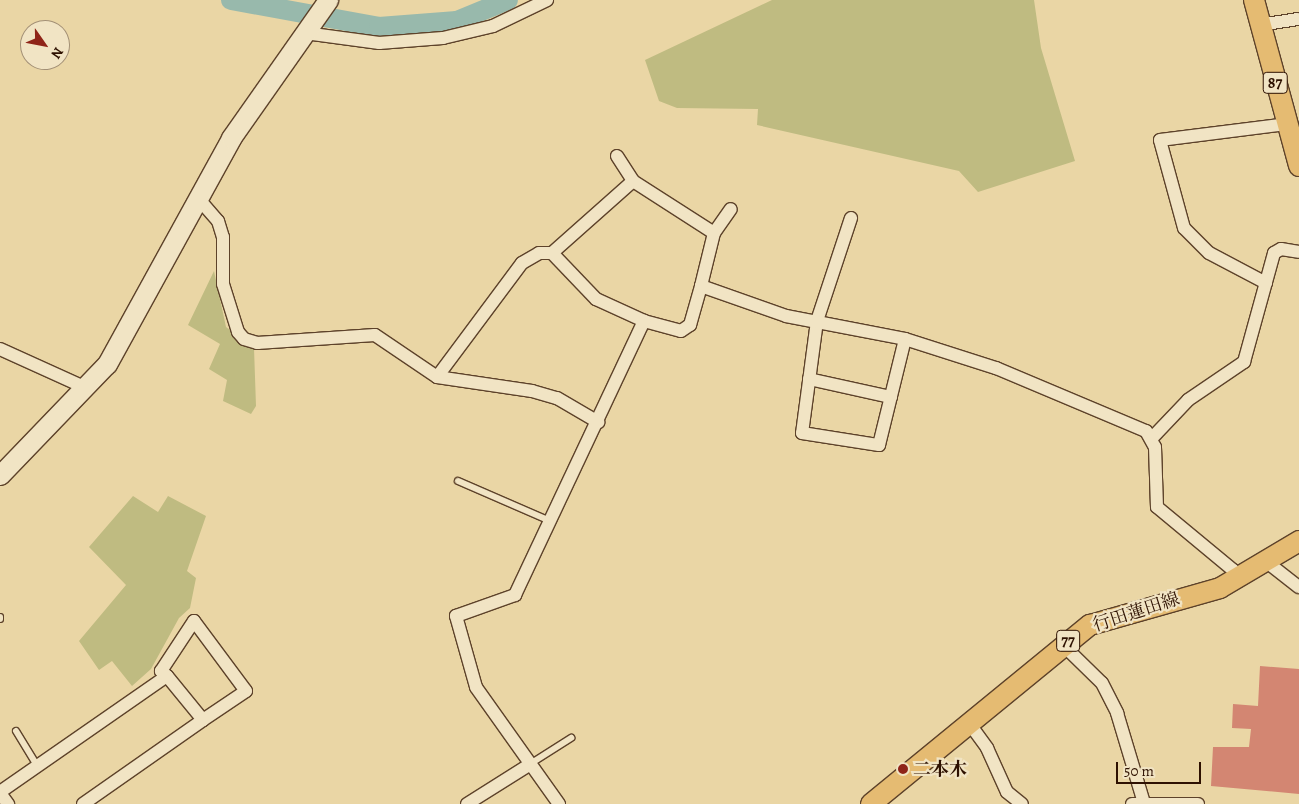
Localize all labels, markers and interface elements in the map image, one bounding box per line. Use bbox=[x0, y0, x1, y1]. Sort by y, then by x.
north arrow bbox=[20, 20, 70, 70]
text: N bbox=[46, 43, 68, 62]
road number: 87 bbox=[1262, 70, 1288, 96]
street label: 行田蓮田線 bbox=[1090, 588, 1182, 636]
road number: 77 bbox=[1056, 627, 1080, 654]
scale bar bbox=[1119, 752, 1204, 784]
place label: 二本木 bbox=[913, 758, 967, 780]
text: 50 m bbox=[1124, 761, 1154, 781]
marker: 二本木 bbox=[897, 763, 909, 775]

